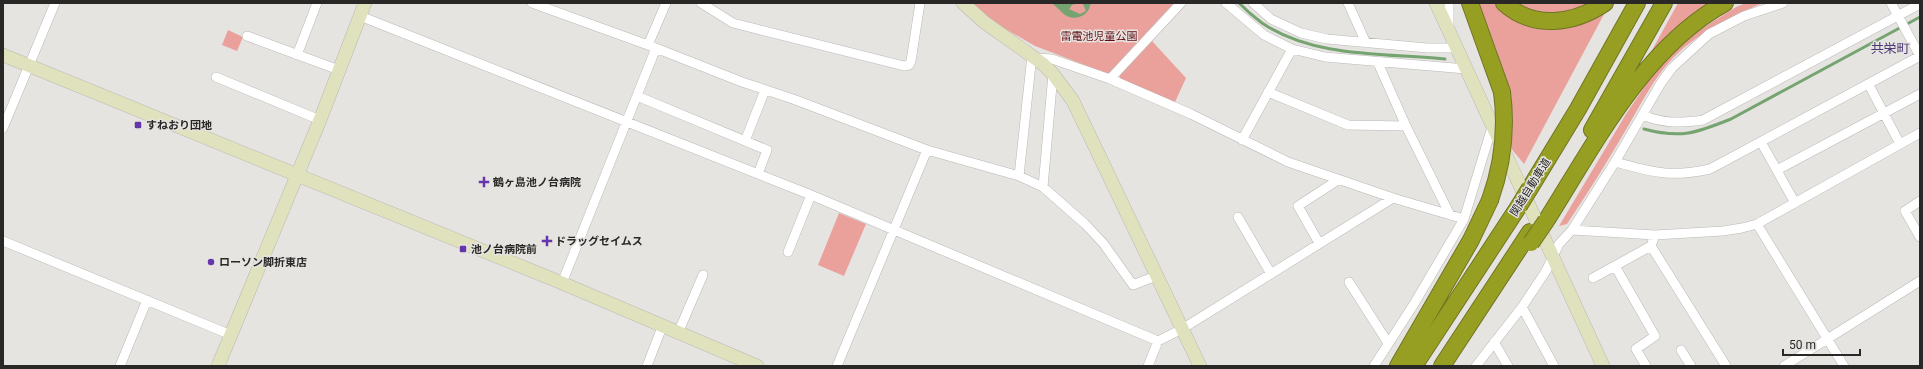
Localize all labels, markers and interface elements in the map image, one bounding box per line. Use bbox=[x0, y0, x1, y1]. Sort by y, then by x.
park label: 雷電池児童公園 bbox=[1061, 30, 1138, 43]
district label: 共栄町 bbox=[1870, 41, 1910, 56]
place label: すねおり団地 bbox=[146, 119, 212, 132]
marker: すねおり団地 bbox=[133, 120, 143, 130]
street label: 関越自動車道 bbox=[1507, 156, 1553, 219]
marker: 鶴ヶ島池ノ台病院 bbox=[478, 176, 490, 188]
place label: 鶴ヶ島池ノ台病院 bbox=[492, 176, 581, 189]
place label: ドラッグセイムス bbox=[555, 235, 643, 248]
marker: ドラッグセイムス bbox=[542, 236, 552, 246]
place label: 池ノ台病院前 bbox=[471, 243, 537, 256]
marker: 池ノ台病院前 bbox=[458, 244, 468, 254]
place label: ローソン脚折東店 bbox=[219, 256, 307, 269]
marker: ローソン脚折東店 bbox=[206, 257, 216, 267]
scale bar bbox=[1783, 331, 1860, 357]
text: 50 m bbox=[1789, 338, 1816, 352]

